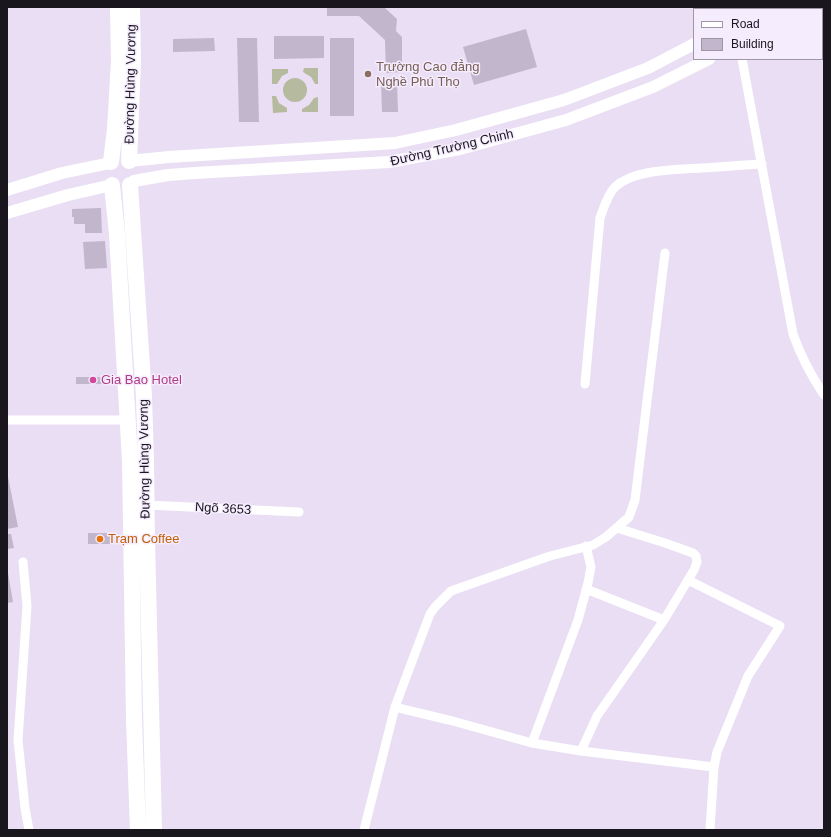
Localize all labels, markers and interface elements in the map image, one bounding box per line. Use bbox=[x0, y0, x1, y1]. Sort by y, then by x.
legend bbox=[693, 8, 823, 60]
text: Road bbox=[731, 17, 760, 31]
street label: Đường Hùng Vương bbox=[122, 24, 140, 144]
text: Building bbox=[731, 37, 774, 51]
place label: Trường Cao đẳng Nghề Phú Thọ bbox=[376, 59, 479, 90]
marker: Trường Cao đẳng Nghề Phú Thọ bbox=[363, 69, 373, 79]
street label: Đường Trường Chinh bbox=[389, 126, 515, 170]
place label: Gia Bao Hotel bbox=[101, 372, 182, 388]
marker: Gia Bao Hotel bbox=[88, 375, 98, 385]
street label: Đường Hùng Vương bbox=[136, 399, 154, 519]
street label: Ngõ 3653 bbox=[194, 500, 252, 518]
place label: Trạm Coffee bbox=[108, 531, 180, 547]
marker: Trạm Coffee bbox=[95, 534, 105, 544]

